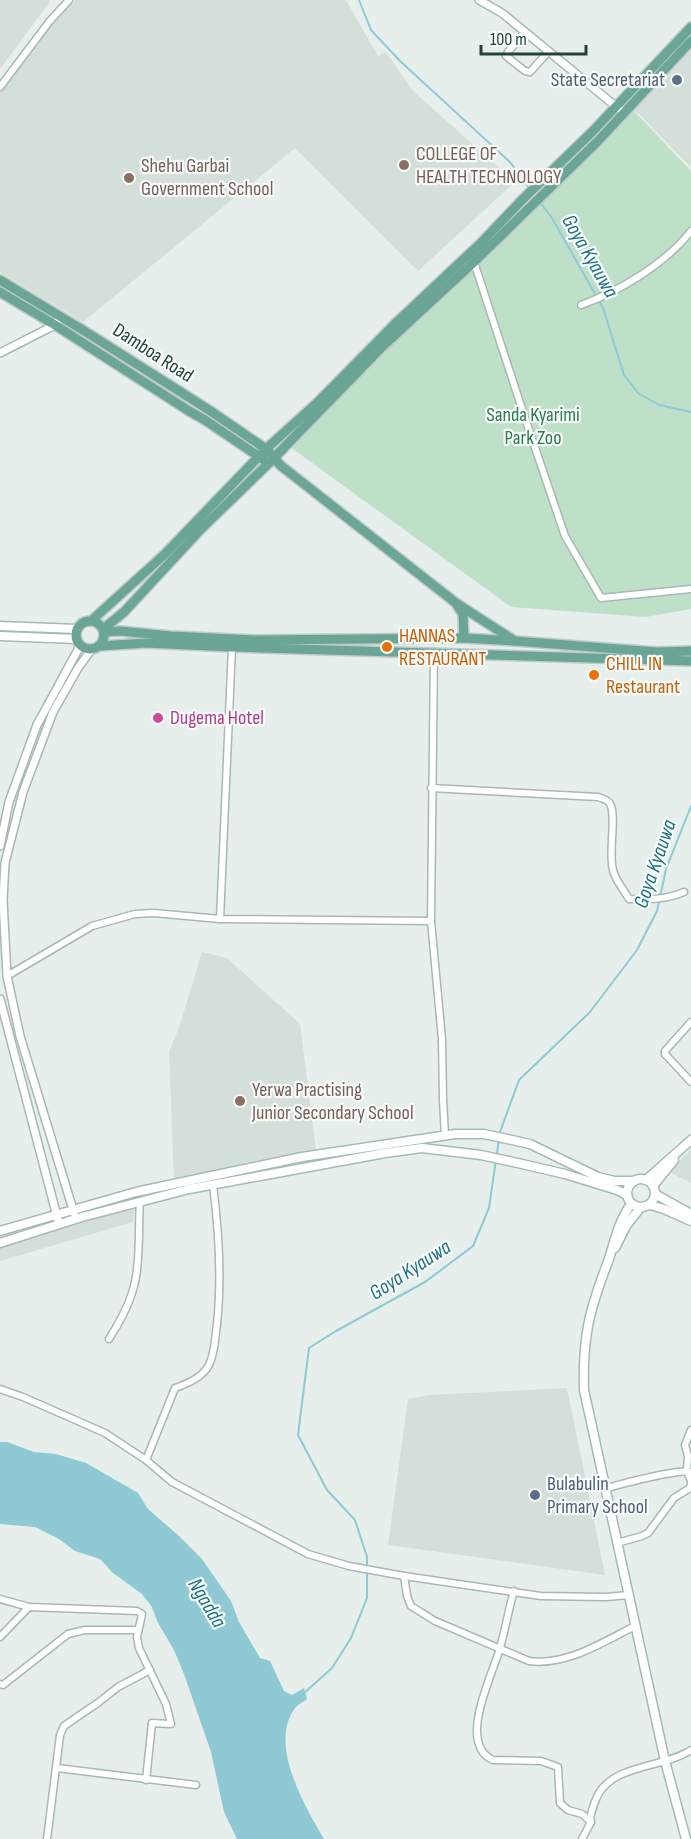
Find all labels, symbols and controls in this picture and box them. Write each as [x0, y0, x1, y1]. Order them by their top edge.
scale bar [481, 18, 586, 56]
text: 100 m [490, 29, 527, 50]
place label: State Secretariat [551, 68, 665, 92]
marker: State Secretariat [670, 73, 684, 87]
place label: COLLEGE OF HEALTH TECHNOLOGY [416, 142, 562, 189]
place label: Shehu Garbai Government School [141, 154, 273, 201]
marker: COLLEGE OF HEALTH TECHNOLOGY [397, 158, 411, 172]
marker: Shehu Garbai Government School [122, 171, 136, 185]
water label: Goya Kyauwa [556, 210, 624, 302]
street label: Damboa Road [108, 318, 198, 388]
park label: Sanda Kyarimi Park Zoo [486, 403, 580, 450]
place label: HANNAS RESTAURANT [399, 624, 486, 671]
marker: HANNAS RESTAURANT [380, 640, 394, 654]
place label: CHILL IN Restaurant [606, 652, 680, 699]
marker: CHILL IN Restaurant [587, 668, 601, 682]
place label: Dugema Hotel [170, 706, 264, 730]
marker: Dugema Hotel [151, 711, 165, 725]
water label: Goya Kyauwa [628, 816, 682, 912]
place label: Yerwa Practising Junior Secondary School [251, 1078, 414, 1125]
marker: Yerwa Practising Junior Secondary School [233, 1094, 247, 1108]
water label: Goya Kyauwa [365, 1234, 456, 1306]
place label: Bulabulin Primary School [547, 1472, 648, 1519]
marker: Bulabulin Primary School [528, 1488, 542, 1502]
water label: Ngadda [183, 1574, 232, 1633]

